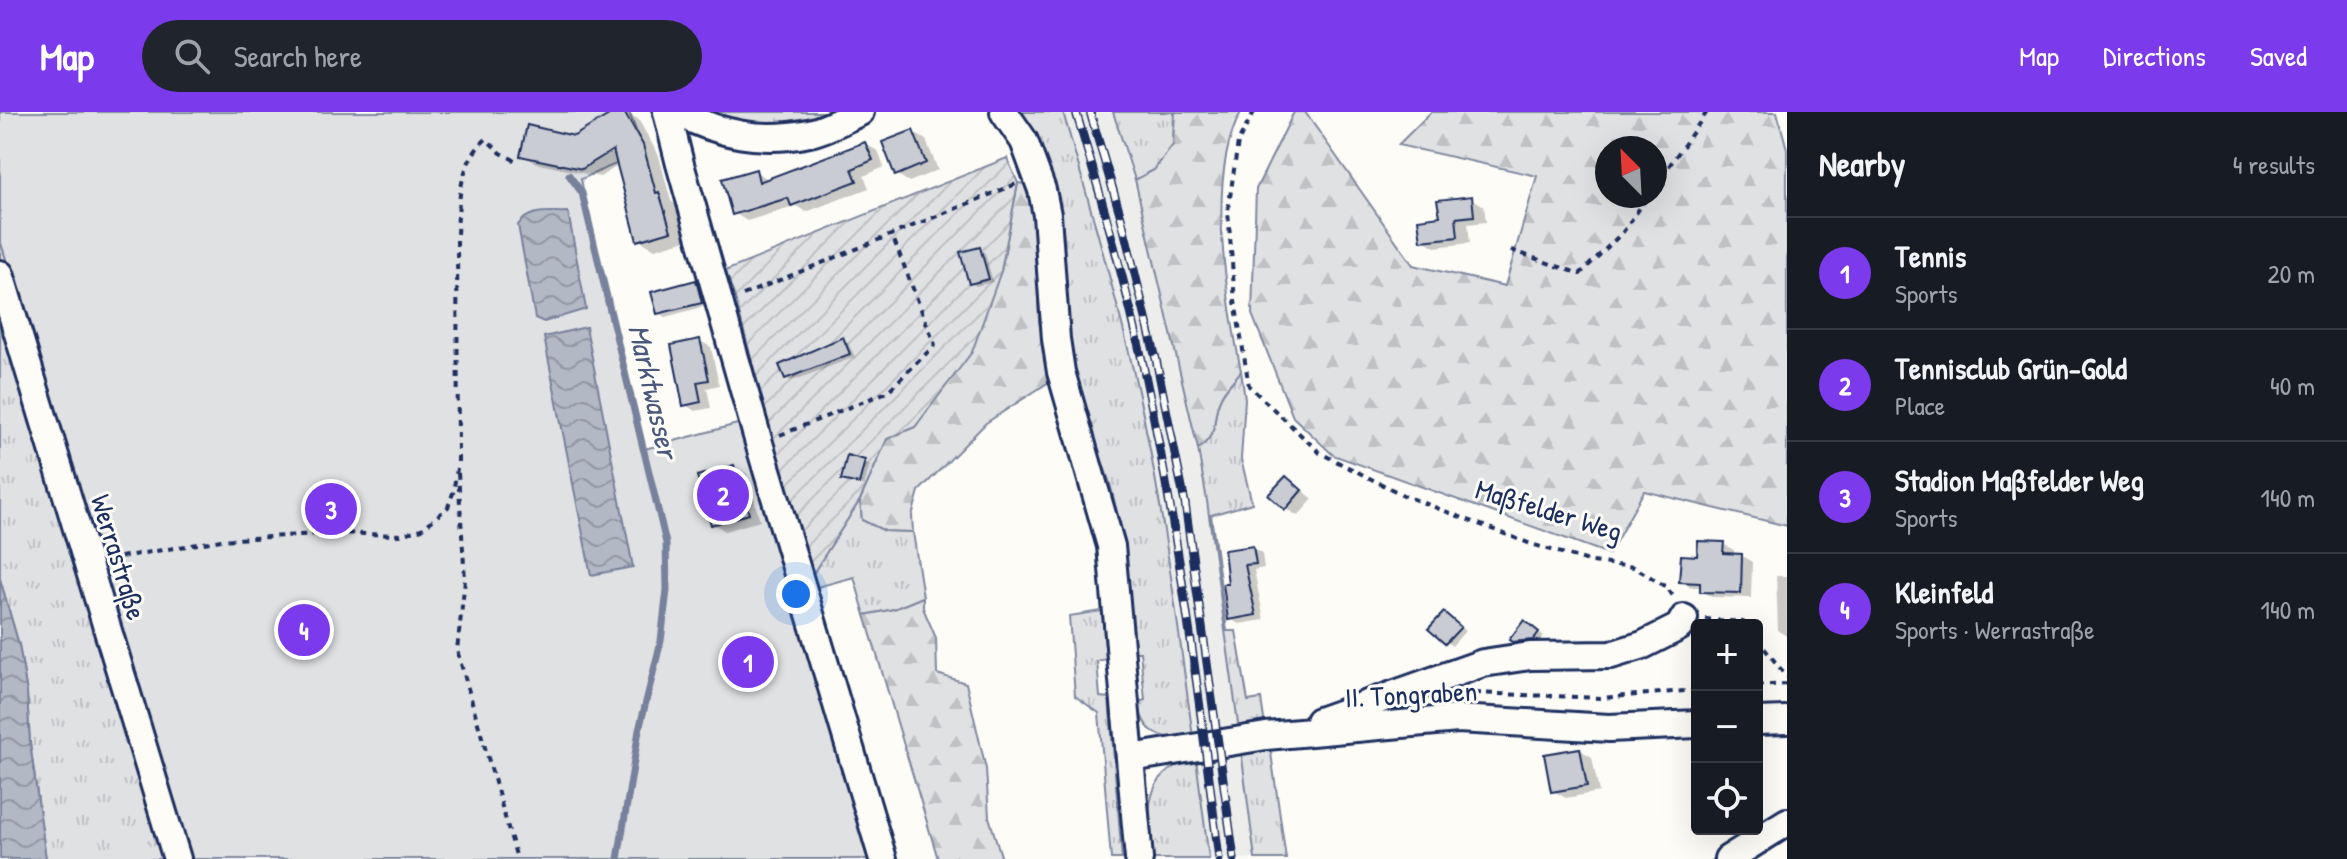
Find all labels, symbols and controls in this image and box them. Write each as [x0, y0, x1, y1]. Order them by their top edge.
search box [142, 20, 702, 92]
text: Map [40, 30, 94, 82]
icon: search [170, 34, 214, 78]
text: Search here [234, 36, 362, 76]
text: Map [2019, 37, 2059, 75]
text: Directions [2103, 37, 2206, 75]
text: Saved [2250, 37, 2307, 75]
north arrow [1595, 136, 1667, 208]
text: Nearby [1819, 141, 1905, 187]
text: 4 results [2233, 147, 2315, 182]
text: Tennis [1895, 236, 1966, 276]
text: 1 [1840, 256, 1850, 291]
text: 20 m [2268, 256, 2315, 291]
text: Sports [1895, 276, 1958, 311]
water label: Marktwasser [619, 320, 690, 465]
text: Tennisclub Grün-Gold [1895, 348, 2127, 388]
text: 2 [1839, 368, 1851, 403]
text: 40 m [2270, 368, 2315, 403]
text: Place [1895, 388, 1945, 423]
text: Stadion Maßfelder Weg [1895, 460, 2144, 500]
pin: 2 [697, 465, 749, 525]
street label: Maßfelder Weg [1471, 470, 1627, 550]
pin: 3 [305, 479, 357, 539]
text: 3 [1839, 480, 1851, 515]
text: 140 m [2261, 480, 2315, 515]
street label: Werrastraße [82, 490, 156, 624]
text: Sports [1895, 500, 1958, 535]
text: Kleinfeld [1895, 572, 1993, 612]
your location [776, 574, 816, 614]
text: 4 [1840, 592, 1850, 627]
text: 140 m [2261, 592, 2315, 627]
pin: 4 [278, 600, 330, 660]
text: Sports · Werrastraße [1895, 612, 2095, 647]
map controls [1691, 619, 1763, 835]
button: + [1691, 619, 1763, 691]
pin: 1 [722, 632, 774, 692]
street label: II. Tongraben [1344, 672, 1478, 716]
button: − [1691, 691, 1763, 763]
button: locate [1691, 763, 1763, 835]

